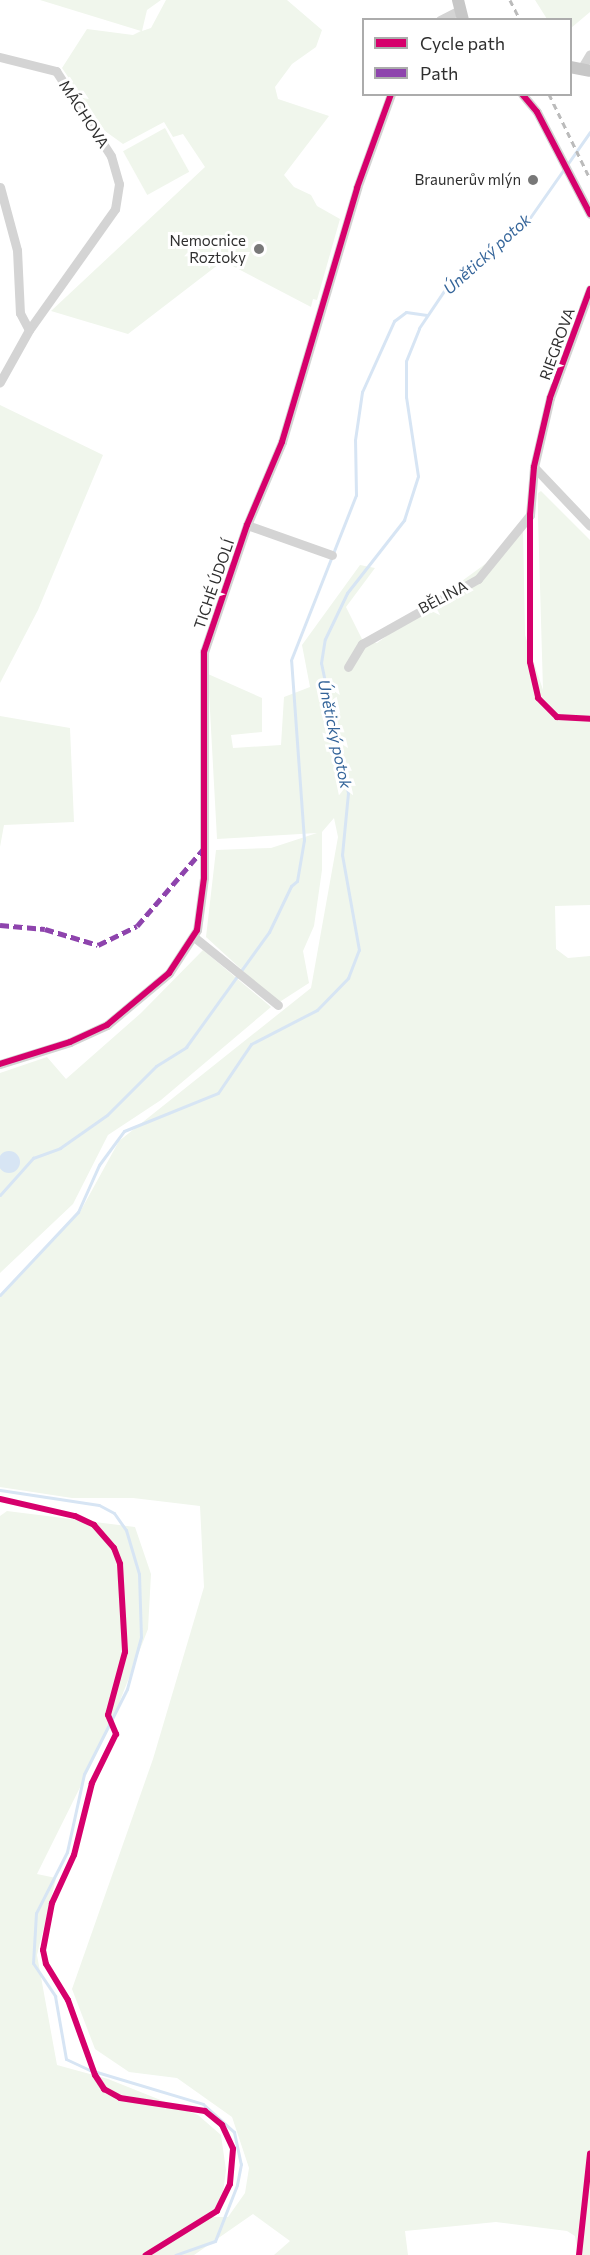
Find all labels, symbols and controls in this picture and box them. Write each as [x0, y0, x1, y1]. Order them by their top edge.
legend [362, 18, 572, 96]
text: Cycle path [420, 32, 505, 54]
text: Path [420, 62, 458, 84]
street label: MÁCHOVA [55, 77, 113, 151]
place label: Braunerův mlýn [415, 171, 521, 189]
marker: Braunerův mlýn [526, 173, 540, 187]
water label: Únětický potok [439, 210, 535, 298]
place label: Nemocnice Roztoky [170, 231, 246, 266]
marker: Nemocnice Roztoky [250, 240, 268, 258]
street label: RIEGROVA [536, 305, 578, 383]
street label: TICHÉ ÚDOLÍ [190, 537, 238, 631]
street label: BĚLINA [415, 577, 471, 617]
water label: Únětický potok [314, 678, 356, 790]

